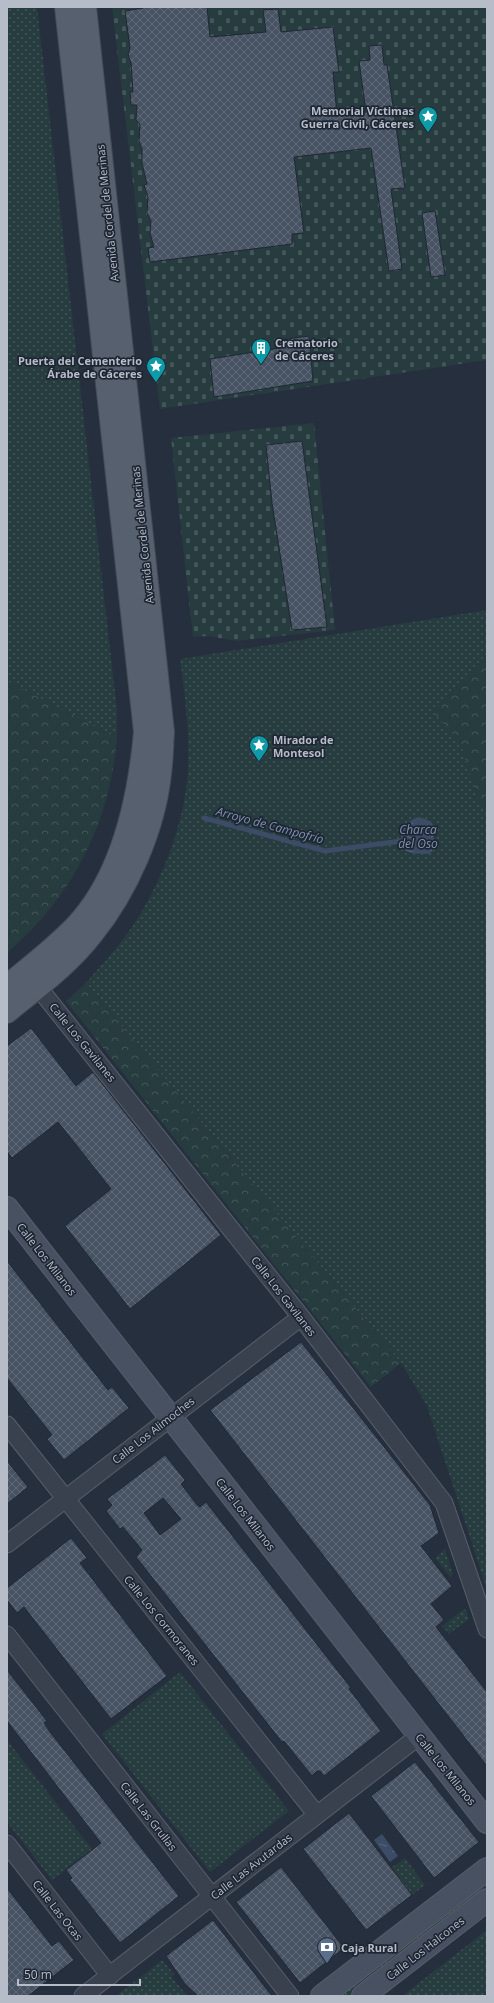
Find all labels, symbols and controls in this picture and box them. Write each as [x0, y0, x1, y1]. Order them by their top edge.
place label: Memorial Víctimas Guerra Civil, Cáceres [301, 103, 415, 131]
place icon: Memorial Víctimas Guerra Civil, Cáceres [417, 105, 439, 133]
street label: Avenida Cordel de Merinas [92, 144, 122, 282]
place label: Crematorio de Cáceres [275, 335, 338, 363]
building icon: Crematorio de Cáceres [250, 337, 272, 365]
place label: Puerta del Cementerio Árabe de Cáceres [18, 353, 143, 381]
place icon: Puerta del Cementerio Árabe de Cáceres [145, 355, 167, 383]
street label: Avenida Cordel de Merinas [127, 466, 157, 604]
place label: Mirador de Montesol [273, 732, 334, 760]
place icon: Mirador de Montesol [248, 734, 270, 762]
water label: Arroyo de Campofrío [213, 802, 326, 848]
water label: Charca del Oso [398, 821, 438, 852]
street label: Calle Los Gavilanes [46, 999, 120, 1085]
street label: Calle Los Milanos [14, 1220, 80, 1298]
street label: Calle Los Gavilanes [248, 1253, 320, 1339]
street label: Calle Los Alimoches [109, 1393, 197, 1467]
street label: Calle Los Milanos [213, 1475, 279, 1553]
street label: Calle Los Cormoranes [121, 1572, 203, 1668]
street label: Calle Los Milanos [412, 1730, 480, 1808]
street label: Calle Las Grullas [117, 1778, 181, 1854]
street label: Calle Las Avutardas [207, 1829, 295, 1903]
street label: Calle Las Ocas [30, 1877, 86, 1943]
street label: Calle Los Halcones [383, 1913, 467, 1983]
bank icon: Caja Rural [316, 1936, 338, 1964]
place label: Caja Rural [341, 1940, 397, 1955]
scale bar [18, 1961, 140, 1987]
text: 50 m [24, 1966, 52, 1983]

